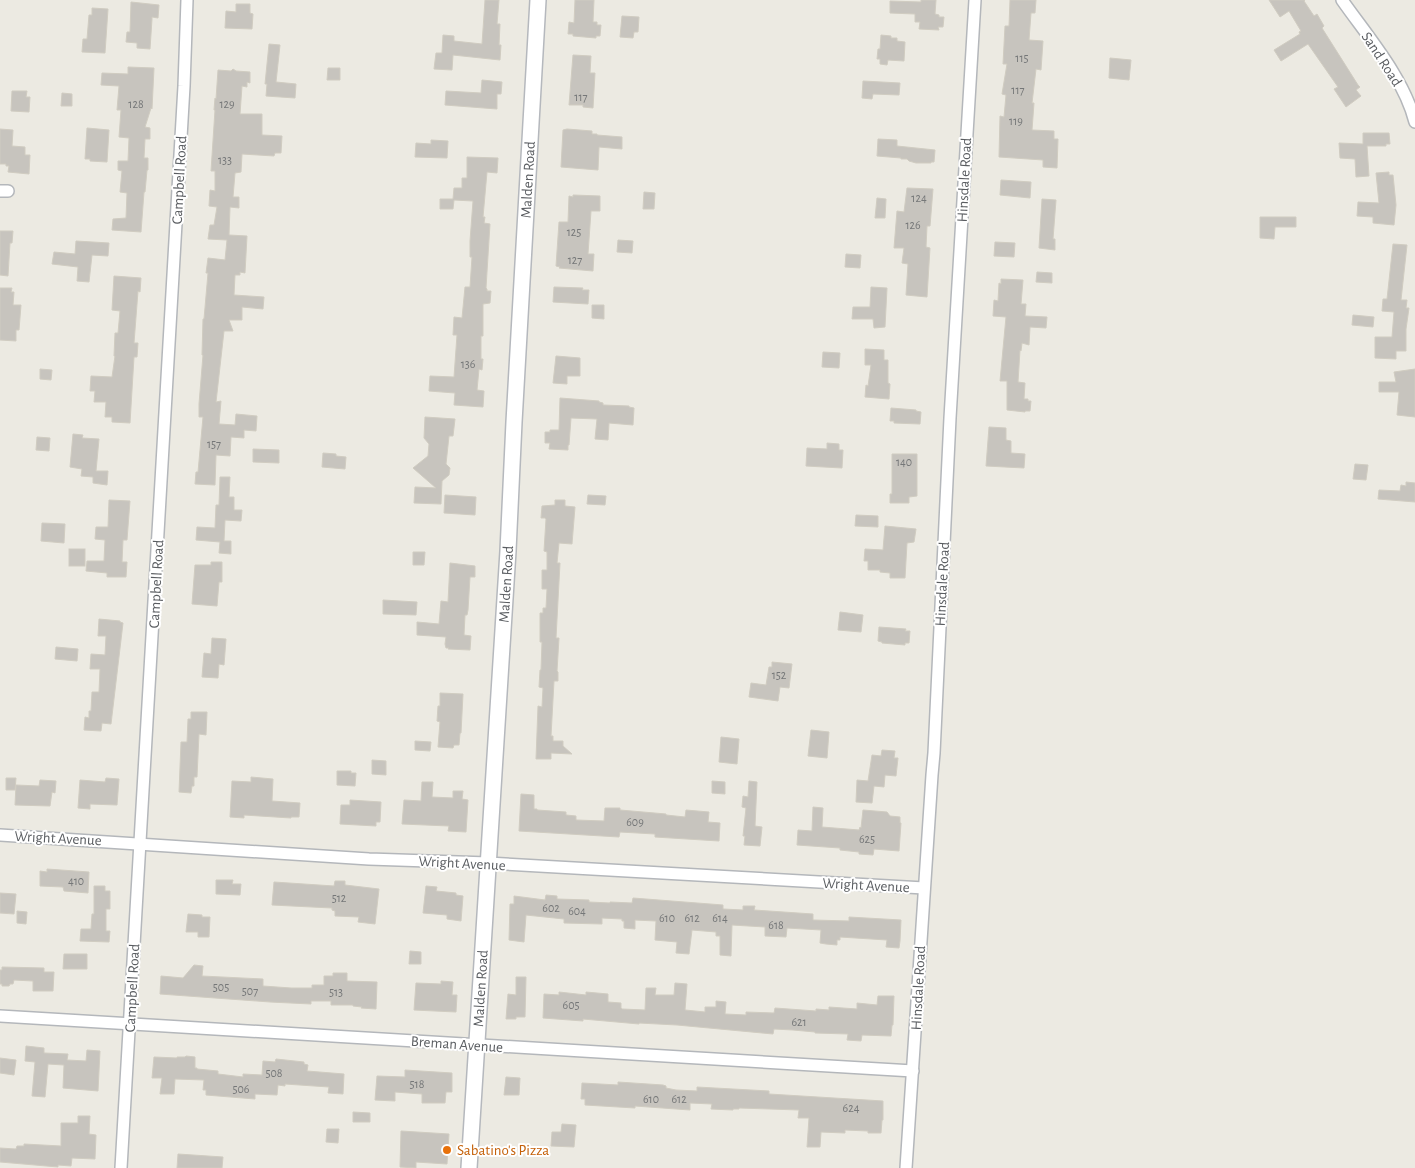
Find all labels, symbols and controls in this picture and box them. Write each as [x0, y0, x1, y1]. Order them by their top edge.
street label: Sand Road [1359, 29, 1405, 89]
house number: 115 [1015, 52, 1029, 64]
house number: 117 [1011, 84, 1025, 96]
house number: 117 [574, 91, 588, 103]
house number: 128 [128, 98, 144, 110]
house number: 129 [219, 98, 235, 110]
house number: 119 [1009, 115, 1023, 127]
street label: Campbell Road [170, 135, 189, 225]
street label: Hinsdale Road [955, 137, 974, 223]
street label: Malden Road [519, 141, 538, 219]
house number: 133 [218, 154, 232, 166]
house number: 124 [911, 192, 927, 204]
house number: 126 [905, 219, 921, 231]
house number: 125 [567, 226, 581, 238]
house number: 127 [568, 254, 582, 266]
house number: 136 [461, 358, 476, 370]
house number: 157 [207, 438, 221, 450]
house number: 140 [896, 456, 912, 468]
street label: Campbell Road [147, 539, 166, 629]
street label: Hinsdale Road [933, 541, 952, 627]
street label: Malden Road [496, 545, 516, 623]
house number: 152 [772, 669, 787, 681]
house number: 609 [626, 816, 644, 828]
street label: Wright Avenue [14, 829, 102, 848]
house number: 625 [859, 833, 875, 845]
street label: Wright Avenue [418, 854, 506, 873]
house number: 410 [68, 875, 84, 887]
street label: Wright Avenue [822, 876, 910, 895]
house number: 512 [332, 892, 347, 904]
house number: 602 [542, 902, 560, 914]
house number: 604 [568, 905, 586, 917]
house number: 610 [659, 912, 675, 924]
house number: 612 [684, 912, 700, 924]
house number: 614 [712, 912, 728, 924]
house number: 618 [768, 919, 784, 931]
street label: Campbell Road [123, 943, 142, 1033]
street label: Hinsdale Road [909, 945, 928, 1031]
street label: Malden Road [471, 949, 491, 1027]
house number: 505 [213, 981, 229, 993]
house number: 507 [242, 985, 258, 997]
house number: 513 [329, 986, 343, 998]
house number: 605 [563, 999, 580, 1011]
house number: 621 [791, 1016, 807, 1028]
street label: Breman Avenue [410, 1034, 504, 1055]
house number: 508 [265, 1067, 283, 1079]
house number: 518 [410, 1078, 425, 1090]
house number: 506 [233, 1083, 250, 1095]
house number: 610 [643, 1093, 659, 1105]
house number: 612 [671, 1093, 687, 1105]
house number: 624 [843, 1102, 860, 1114]
place label: Sabatino's Pizza [457, 1143, 549, 1158]
marker: Sabatino's Pizza [441, 1144, 453, 1156]

